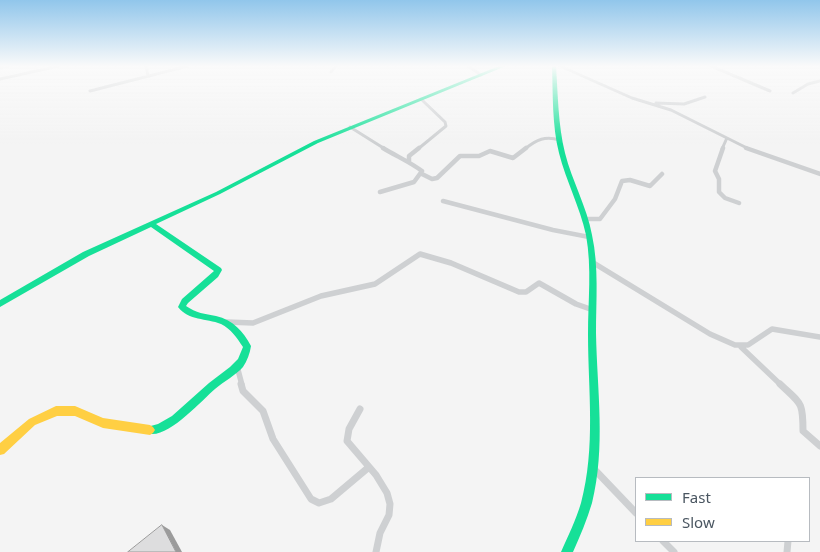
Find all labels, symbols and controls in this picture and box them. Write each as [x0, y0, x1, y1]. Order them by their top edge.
legend [635, 477, 810, 542]
text: Fast [682, 487, 711, 507]
text: Slow [682, 512, 715, 532]

